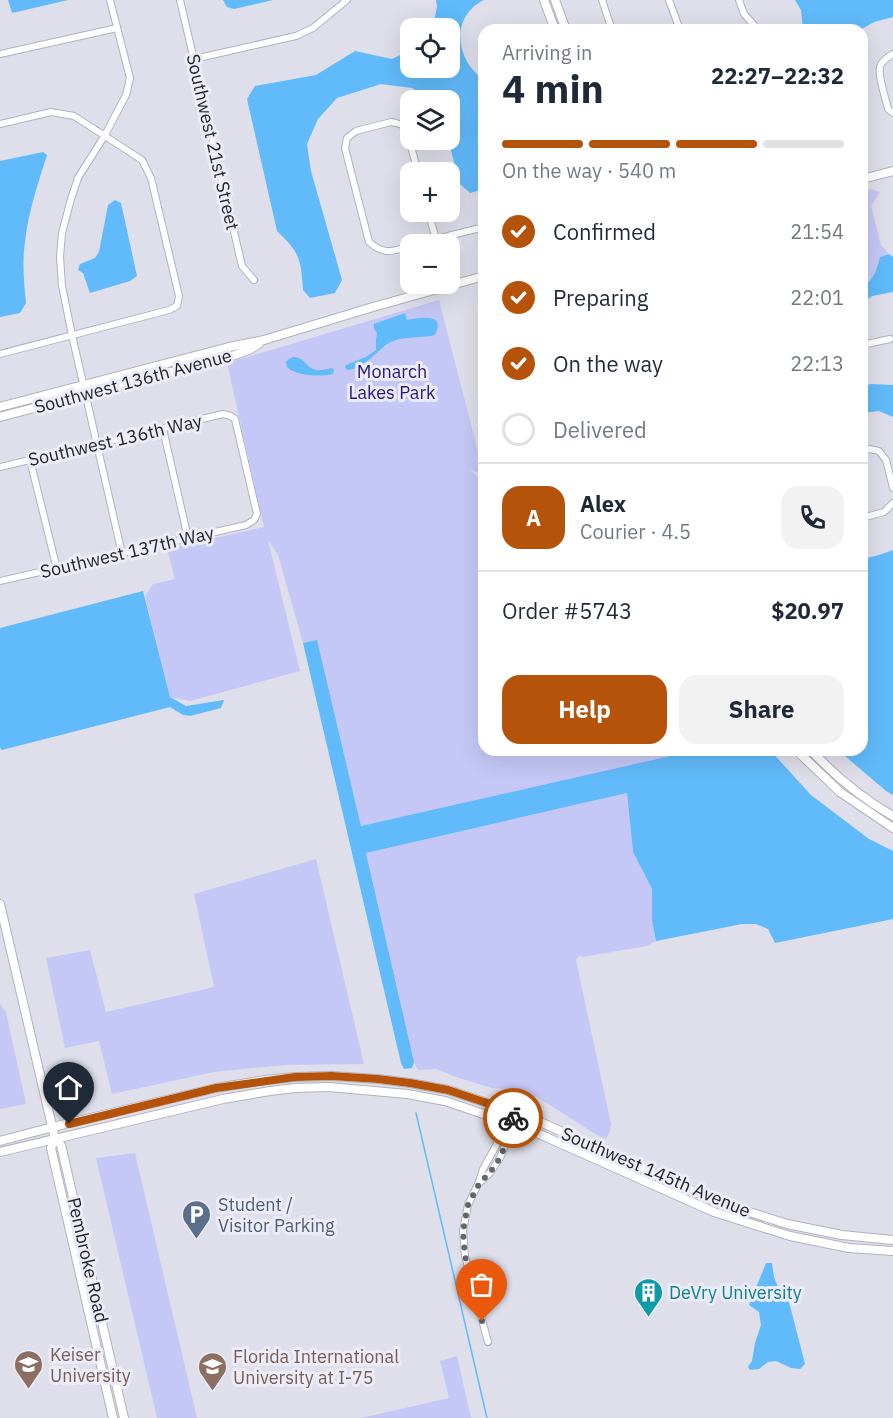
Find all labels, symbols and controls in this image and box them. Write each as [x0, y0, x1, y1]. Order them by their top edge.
map controls [400, 18, 460, 294]
button: locate [400, 18, 460, 78]
text: Arriving in [502, 39, 592, 66]
street label: Southwest 21st Street [182, 52, 244, 232]
text: 22:27–22:32 [711, 61, 844, 90]
text: 4 min [502, 63, 604, 114]
button: layers [400, 90, 460, 150]
text: On the way · 540 m [502, 157, 676, 184]
button: + [400, 162, 460, 222]
icon: check [502, 215, 535, 248]
text: Confirmed [553, 217, 656, 246]
text: 21:54 [790, 218, 844, 245]
button: − [400, 234, 460, 294]
icon: check [502, 281, 535, 314]
text: Preparing [553, 283, 648, 312]
text: 22:01 [790, 284, 844, 311]
street label: Southwest 136th Avenue [32, 344, 234, 418]
icon: check [502, 347, 535, 380]
text: On the way [553, 349, 663, 378]
text: 22:13 [790, 350, 844, 377]
park label: Monarch Lakes Park [348, 360, 436, 404]
street label: Southwest 136th Way [26, 409, 204, 471]
text: Delivered [553, 415, 647, 444]
button: phone [781, 486, 844, 549]
text: Alex [580, 489, 626, 518]
text: A [526, 503, 541, 532]
text: Courier · 4.5 [580, 518, 691, 545]
street label: Southwest 137th Way [38, 521, 216, 583]
text: Order #5743 [502, 596, 632, 625]
text: $20.97 [771, 596, 844, 625]
button: Help [502, 675, 667, 744]
button: Share [679, 675, 844, 744]
pin [43, 1062, 94, 1124]
icon: home [52, 1071, 85, 1104]
courier [483, 1088, 543, 1148]
icon: bike [497, 1102, 530, 1135]
street label: Southwest 145th Avenue [558, 1122, 754, 1222]
place label: Student / Visitor Parking [218, 1193, 335, 1237]
street label: Pembroke Road [62, 1195, 114, 1325]
parking icon: Student / Visitor Parking [181, 1198, 213, 1240]
pin [456, 1259, 507, 1321]
icon: bag [465, 1268, 498, 1301]
building icon: DeVry University [632, 1276, 664, 1318]
place label: DeVry University [669, 1281, 802, 1304]
place label: Keiser University [50, 1343, 131, 1387]
place label: Florida International University at I-75 [233, 1345, 399, 1389]
school or university icon: Keiser University [13, 1348, 45, 1390]
school or university icon: Florida International University at I-75 [196, 1350, 228, 1392]

